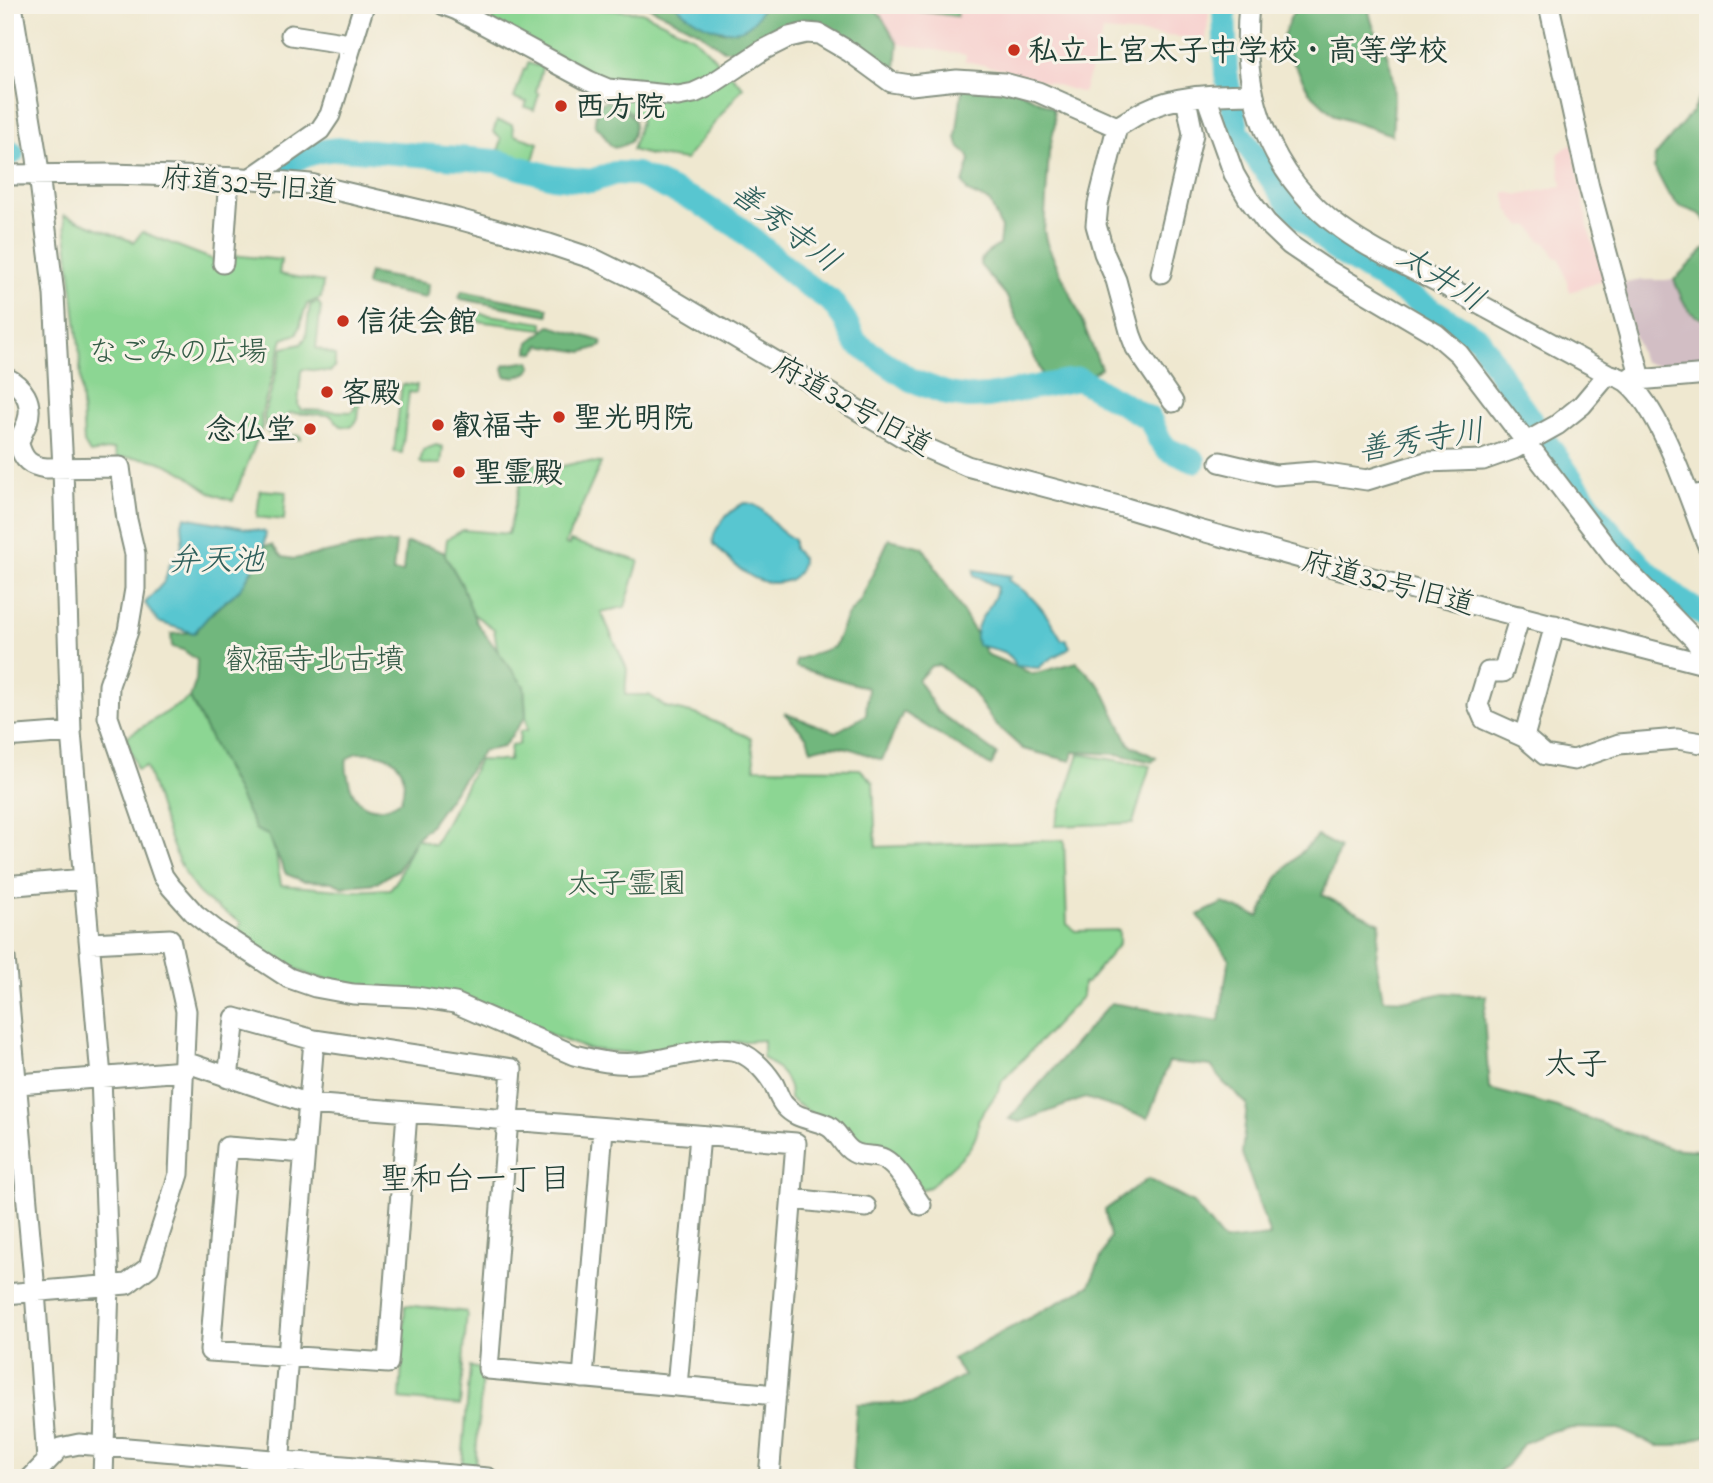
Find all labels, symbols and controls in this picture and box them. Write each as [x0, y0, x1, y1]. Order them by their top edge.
place label: 私立上宮太子中学校・高等学校 [1028, 31, 1448, 75]
marker: 私立上宮太子中学校・高等学校 [1006, 42, 1022, 58]
place label: 西方院 [575, 87, 665, 131]
marker: 西方院 [553, 98, 569, 114]
street label: 府道32号旧道 [160, 157, 340, 217]
water label: 善秀寺川 [719, 172, 849, 286]
water label: 太井川 [1387, 235, 1493, 325]
place label: 信徒会館 [357, 302, 477, 346]
marker: 信徒会館 [335, 313, 351, 329]
park label: なごみの広場 [88, 332, 268, 376]
street label: 府道32号旧道 [763, 345, 940, 470]
place label: 客殿 [341, 373, 401, 417]
marker: 客殿 [319, 384, 335, 400]
place label: 聖光明院 [573, 398, 693, 442]
place label: 叡福寺 [452, 406, 542, 450]
marker: 聖光明院 [551, 409, 567, 425]
water label: 善秀寺川 [1355, 409, 1488, 476]
place label: 念仏堂 [206, 410, 296, 454]
marker: 叡福寺 [430, 417, 446, 433]
marker: 念仏堂 [302, 421, 318, 437]
place label: 聖霊殿 [473, 453, 563, 497]
marker: 聖霊殿 [451, 464, 467, 480]
water label: 弁天池 [168, 539, 265, 586]
street label: 府道32号旧道 [1297, 541, 1480, 629]
park label: 叡福寺北古墳 [225, 640, 405, 684]
park label: 太子霊園 [567, 864, 687, 908]
district label: 太子 [1544, 1043, 1608, 1090]
district label: 聖和台一丁目 [379, 1158, 571, 1205]

